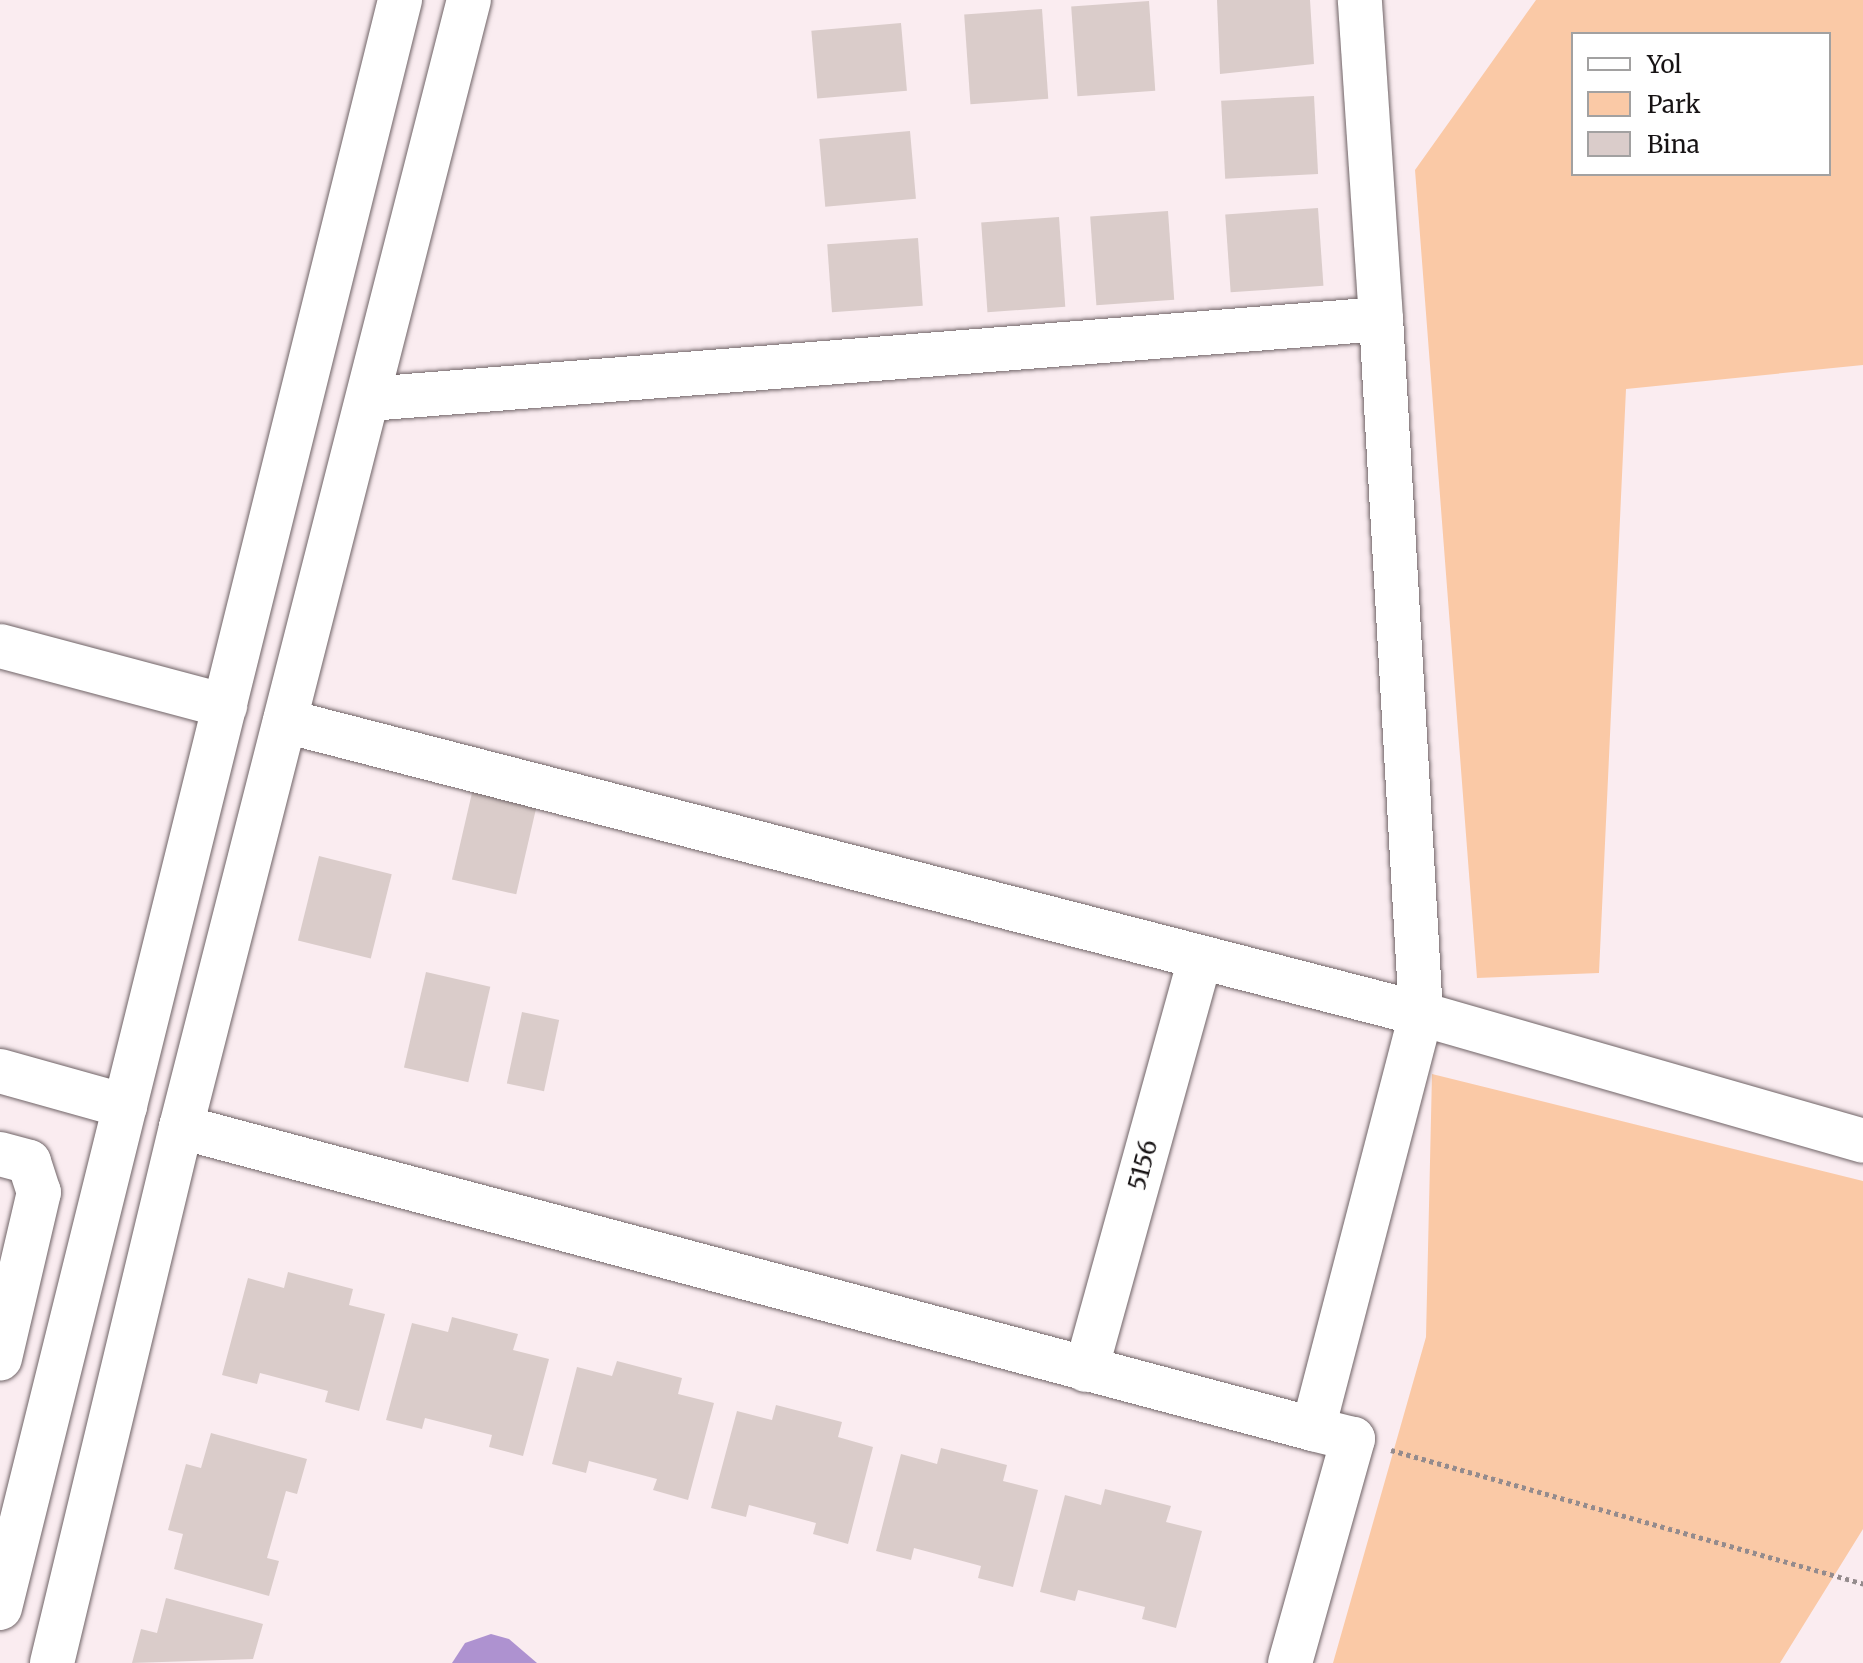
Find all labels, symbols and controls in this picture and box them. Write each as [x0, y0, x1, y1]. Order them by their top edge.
legend [1571, 32, 1831, 176]
text: Yol [1647, 49, 1682, 80]
text: Park [1647, 89, 1700, 120]
text: Bina [1647, 129, 1700, 160]
street label: 5156 [1122, 1137, 1164, 1193]

